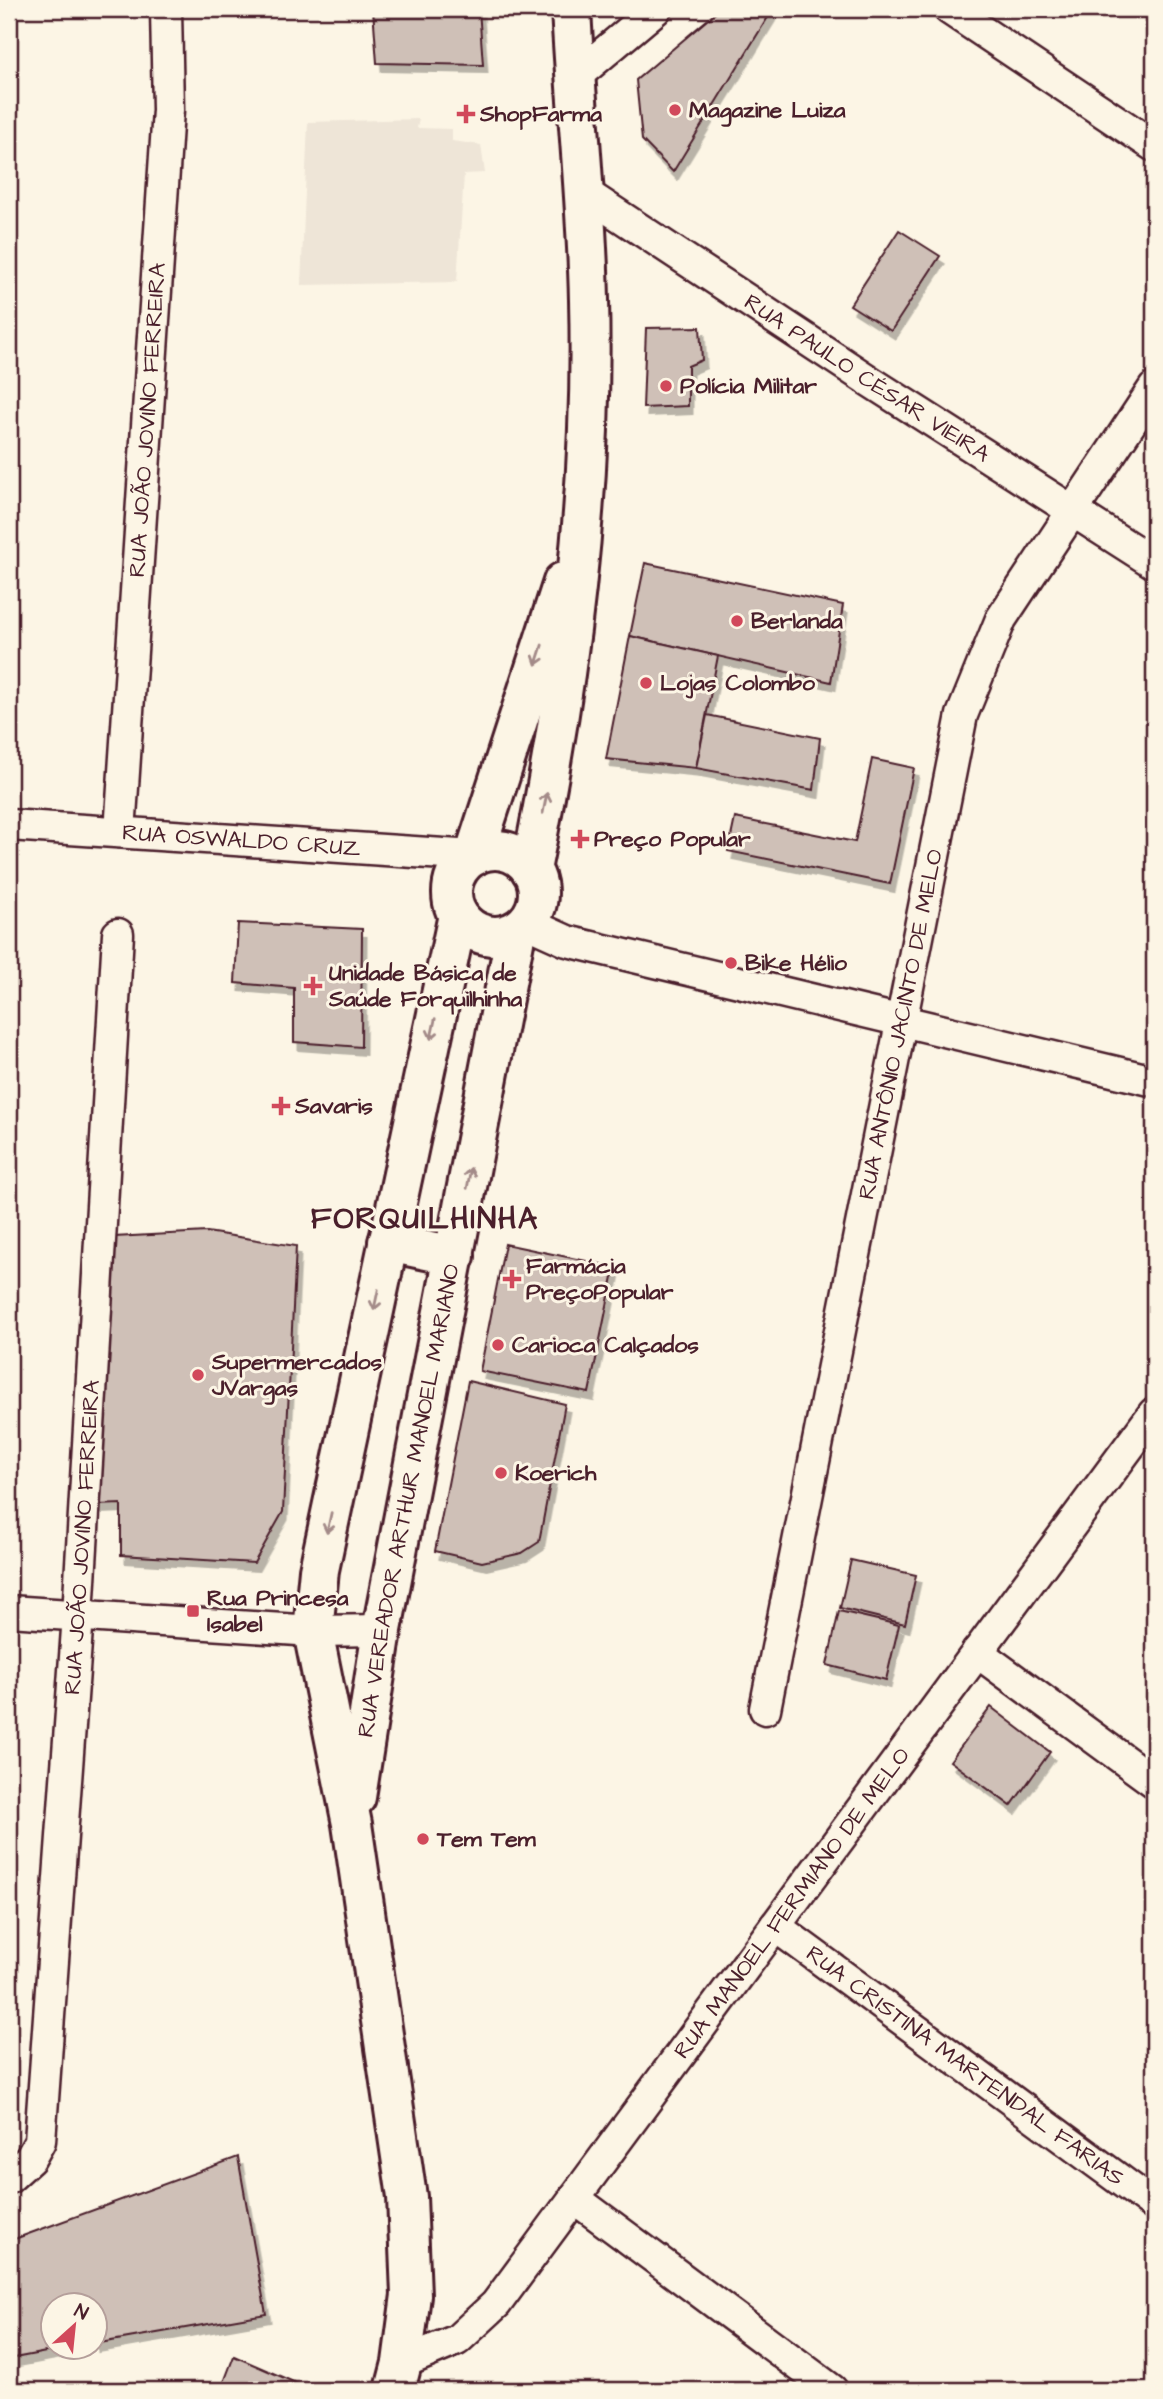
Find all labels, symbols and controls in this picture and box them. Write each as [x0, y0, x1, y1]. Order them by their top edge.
place label: Magazine Luiza [689, 94, 846, 127]
place label: ShopFarma [479, 98, 602, 130]
marker: Magazine Luiza [667, 102, 683, 118]
marker: ShopFarma [458, 106, 474, 122]
street label: RUA JOÃO JOVINO FERREIRA [121, 261, 174, 578]
street label: RUA PAULO CÉSAR VIEIRA [738, 286, 996, 470]
place label: Polícia Militar [680, 370, 817, 402]
marker: Polícia Militar [658, 378, 674, 394]
place label: Berlanda [751, 605, 843, 637]
marker: Berlanda [729, 613, 745, 629]
one-way arrow [532, 644, 545, 666]
place label: Lojas Colombo [660, 667, 815, 699]
marker: Lojas Colombo [638, 675, 654, 691]
one-way arrow [538, 792, 552, 815]
street label: RUA OSWALDO CRUZ [121, 817, 362, 864]
place label: Preço Popular [594, 823, 751, 855]
marker: Preço Popular [572, 831, 588, 847]
street label: RUA ANTÔNIO JACINTO DE MELO [850, 846, 951, 1202]
place label: Bike Hélio [745, 947, 847, 979]
marker: Bike Hélio [723, 955, 739, 971]
place label: Unidade Básica de Saúde Forquilhinha [328, 957, 523, 1015]
marker: Unidade Básica de Saúde Forquilhinha [303, 976, 323, 996]
one-way arrow [426, 1017, 440, 1040]
place label: Savaris [294, 1090, 373, 1122]
marker: Savaris [273, 1098, 289, 1114]
one-way arrow [463, 1167, 477, 1190]
district label: FORQUILHINHA [311, 1198, 539, 1240]
place label: Farmácia PreçoPopular [526, 1250, 674, 1308]
street label: RUA VEREADOR ARTHUR MANOEL MARIANO [350, 1261, 468, 1740]
marker: Farmácia PreçoPopular [504, 1271, 520, 1287]
one-way arrow [368, 1288, 382, 1311]
place label: Carioca Calçados [512, 1329, 699, 1361]
marker: Carioca Calçados [490, 1337, 506, 1353]
place label: Supermercados JVargas [211, 1346, 382, 1405]
marker: Supermercados JVargas [190, 1367, 206, 1383]
street label: RUA JOÃO JOVINO FERREIRA [56, 1379, 108, 1696]
place label: Koerich [515, 1457, 597, 1489]
marker: Koerich [493, 1465, 509, 1481]
one-way arrow [322, 1511, 336, 1534]
place label: Rua Princesa Isabel [207, 1582, 349, 1640]
marker: Rua Princesa Isabel [185, 1603, 201, 1619]
street label: RUA MANOEL FERMIANO DE MELO [666, 1741, 918, 2065]
place label: Tem Tem [436, 1823, 537, 1855]
marker: Tem Tem [415, 1831, 431, 1847]
street label: RUA CRISTINA MARTENDAL FARIAS [799, 1938, 1131, 2194]
north arrow [38, 2290, 108, 2360]
text: N [70, 2297, 93, 2327]

